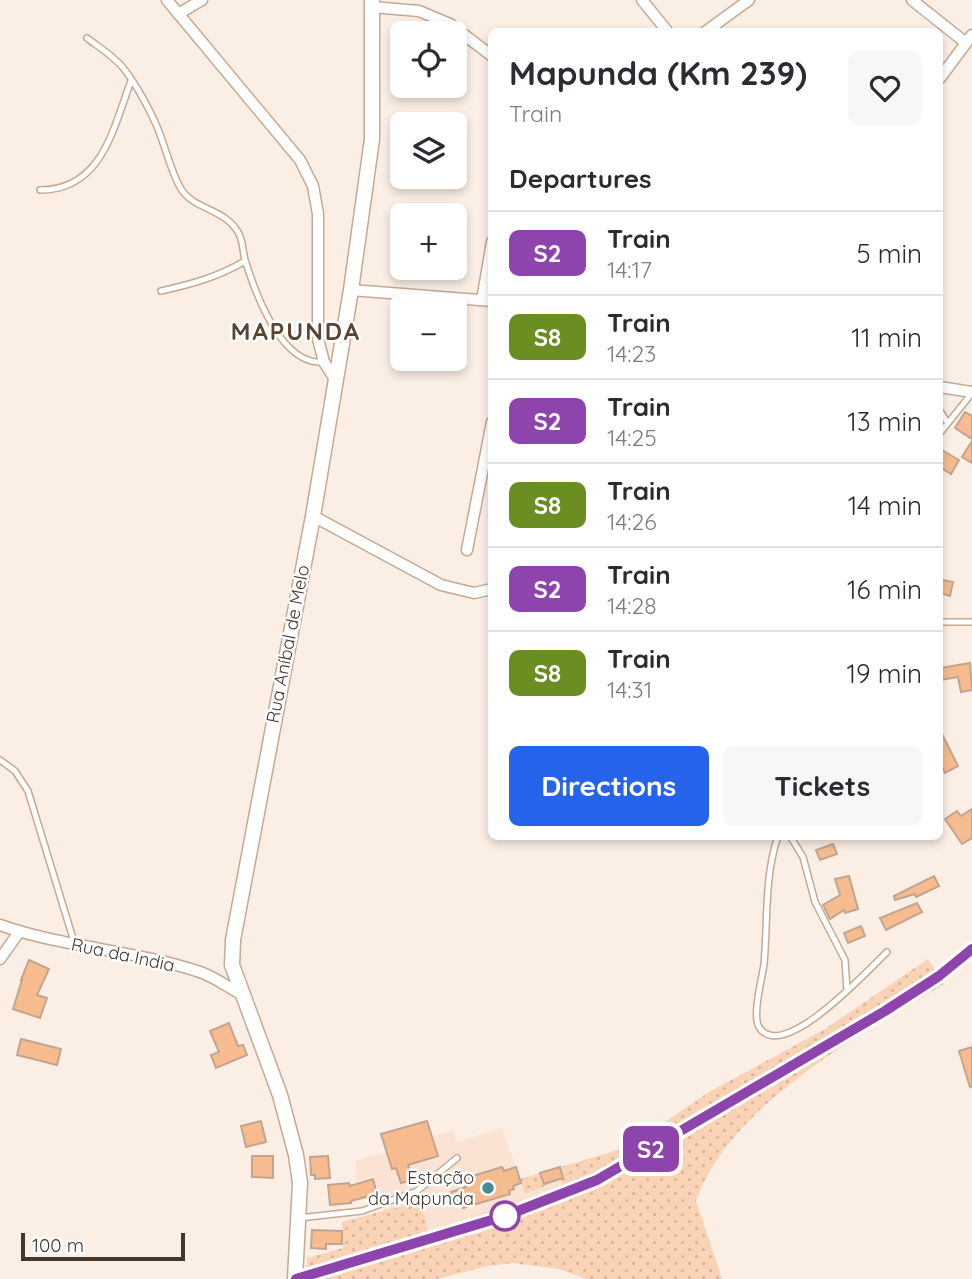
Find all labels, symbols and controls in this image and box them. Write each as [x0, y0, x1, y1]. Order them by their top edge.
map controls [390, 21, 467, 371]
button: locate [390, 21, 467, 98]
button: heart [848, 51, 922, 125]
text: Mapunda (Km 239) [509, 52, 807, 93]
text: Train [509, 99, 562, 128]
button: layers [390, 112, 467, 189]
text: Departures [509, 162, 652, 195]
button: + [390, 203, 467, 280]
text: Train [607, 222, 671, 255]
text: 5 min [856, 237, 922, 270]
text: S2 [534, 238, 561, 268]
text: 14:17 [607, 255, 652, 284]
button: − [390, 294, 467, 371]
text: Train [607, 306, 671, 339]
district label: MAPUNDA [231, 316, 361, 346]
text: 11 min [851, 321, 922, 354]
text: S8 [534, 322, 561, 352]
text: 14:23 [607, 339, 656, 368]
text: Train [607, 390, 671, 423]
text: 13 min [847, 405, 922, 438]
text: S2 [534, 406, 561, 436]
text: 14:25 [607, 423, 657, 452]
text: Train [607, 474, 671, 507]
text: 14 min [848, 489, 922, 522]
text: S8 [534, 490, 561, 520]
text: 14:26 [607, 507, 657, 536]
text: Train [607, 558, 671, 591]
street label: Rua Aníbal de Melo [261, 563, 314, 725]
text: 16 min [847, 573, 922, 606]
text: S2 [534, 574, 561, 604]
text: 14:28 [607, 591, 657, 620]
text: Train [607, 642, 671, 675]
text: 19 min [846, 657, 922, 690]
text: S8 [534, 658, 561, 688]
text: 14:31 [607, 675, 652, 704]
button: Directions [509, 746, 709, 826]
button: Tickets [723, 746, 922, 826]
street label: Rua da India [69, 932, 177, 977]
line badge: S2 [620, 1126, 682, 1172]
text: S2 [637, 1134, 665, 1164]
place label: Estação da Mapunda [368, 1166, 474, 1210]
marker: Estação da Mapunda [480, 1180, 496, 1196]
unlabelled marker [490, 1201, 520, 1231]
scale bar [21, 1230, 186, 1262]
text: 100 m [32, 1233, 84, 1257]

